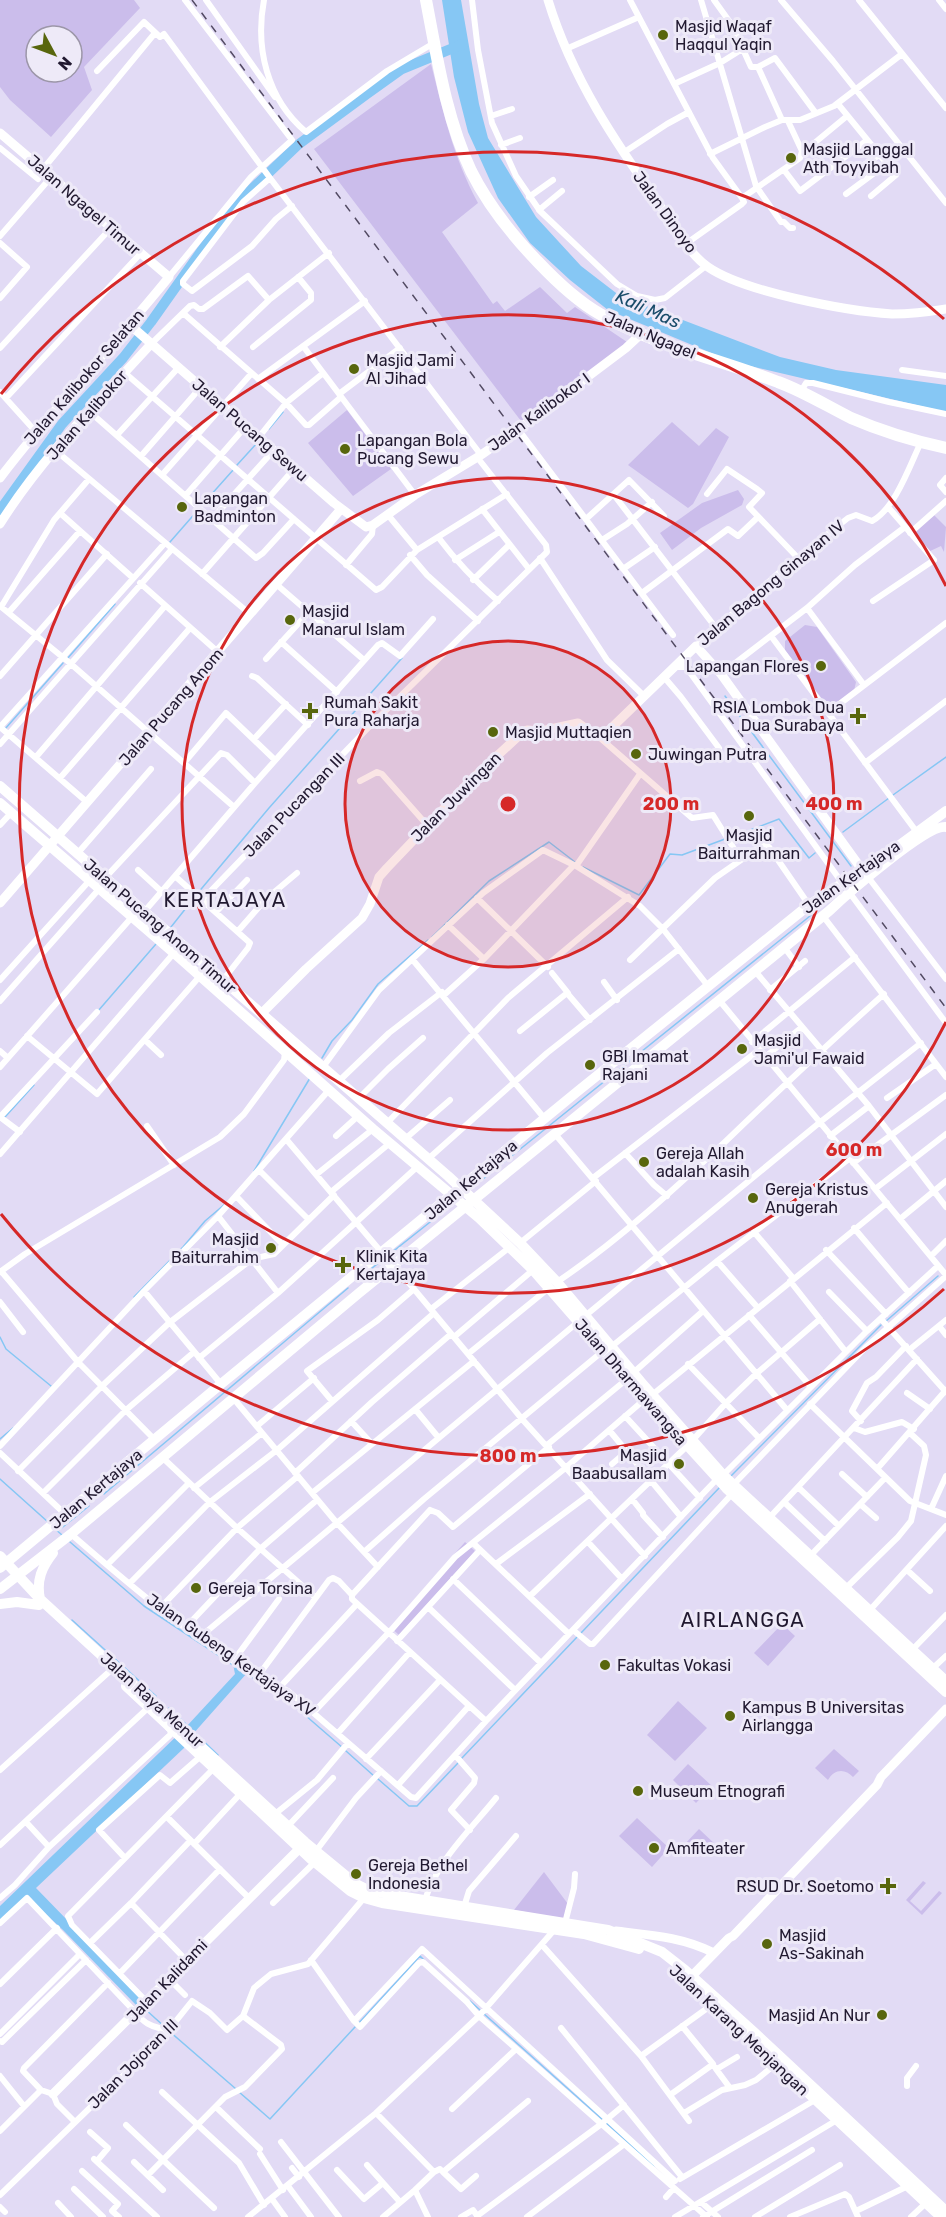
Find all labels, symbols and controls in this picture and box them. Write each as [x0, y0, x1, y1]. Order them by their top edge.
place label: Masjid Waqaf Haqqul Yaqin [675, 17, 772, 54]
north arrow [24, 24, 84, 84]
marker: Masjid Waqaf Haqqul Yaqin [656, 28, 670, 42]
text: N [54, 53, 76, 74]
place label: Masjid Langgal Ath Toyyibah [803, 140, 913, 177]
street label: Jalan Ngagel Timur [24, 151, 144, 259]
marker: Masjid Langgal Ath Toyyibah [784, 151, 798, 165]
street label: Jalan Dinoyo [629, 167, 701, 257]
water label: Kali Mas [612, 285, 684, 333]
street label: Jalan Kalibokor Selatan [20, 305, 148, 449]
street label: Jalan Ngagel [602, 307, 698, 363]
place label: Masjid Jami Al Jihad [366, 351, 454, 388]
marker: Masjid Jami Al Jihad [347, 362, 361, 376]
street label: Jalan Kalibokor [43, 366, 131, 464]
street label: Jalan Kalibokor I [484, 369, 594, 455]
street label: Jalan Pucang Sewu [188, 375, 312, 485]
place label: Lapangan Bola Pucang Sewu [357, 431, 468, 468]
marker: Lapangan Bola Pucang Sewu [338, 442, 352, 456]
place label: Lapangan Badminton [194, 489, 276, 526]
marker: Lapangan Badminton [175, 500, 189, 514]
street label: Jalan Bagong Ginayan IV [694, 516, 848, 650]
place label: Masjid Manarul Islam [302, 602, 405, 639]
marker: Masjid Manarul Islam [283, 613, 297, 627]
street label: Jalan Pucang Anom [115, 644, 227, 770]
place label: Lapangan Flores [686, 657, 809, 676]
marker: Lapangan Flores [814, 659, 828, 673]
place label: Rumah Sakit Pura Raharja [324, 693, 419, 730]
place label: RSIA Lombok Dua Dua Surabaya [713, 698, 844, 735]
marker: Rumah Sakit Pura Raharja [301, 702, 319, 720]
marker: RSIA Lombok Dua Dua Surabaya [849, 707, 867, 725]
place label: Masjid Muttaqien [505, 723, 632, 742]
marker: Masjid Muttaqien [486, 725, 500, 739]
place label: Juwingan Putra [648, 745, 767, 764]
marker: Juwingan Putra [629, 747, 643, 761]
street label: Jalan Juwingan [407, 748, 505, 846]
street label: Jalan Pucangan III [239, 749, 349, 861]
text: 200 m [643, 793, 699, 815]
text: 400 m [805, 793, 863, 815]
centre of rings [498, 794, 518, 814]
marker: Masjid Baiturrahman [742, 809, 756, 823]
place label: Masjid Baiturrahman [698, 826, 800, 863]
street label: Jalan Kertajaya [799, 836, 903, 918]
street label: Jalan Pucang Anom Timur [80, 855, 240, 997]
district label: KERTAJAYA [163, 888, 287, 912]
place label: Masjid Jami'ul Fawaid [754, 1031, 864, 1068]
marker: Masjid Jami'ul Fawaid [735, 1042, 749, 1056]
place label: GBI Imamat Rajani [602, 1047, 689, 1084]
marker: GBI Imamat Rajani [583, 1058, 597, 1072]
street label: Jalan Kertajaya [421, 1136, 521, 1224]
text: 600 m [826, 1139, 882, 1161]
place label: Gereja Allah adalah Kasih [656, 1144, 750, 1181]
marker: Gereja Allah adalah Kasih [637, 1155, 651, 1169]
place label: Gereja Kristus Anugerah [765, 1180, 868, 1217]
marker: Gereja Kristus Anugerah [746, 1191, 760, 1205]
place label: Masjid Baiturrahim [171, 1230, 259, 1267]
marker: Masjid Baiturrahim [264, 1241, 278, 1255]
place label: Klinik Kita Kertajaya [356, 1247, 428, 1284]
marker: Klinik Kita Kertajaya [334, 1256, 352, 1274]
street label: Jalan Dharmawangsa [571, 1315, 691, 1449]
street label: Jalan Kertajaya [46, 1445, 146, 1533]
text: 800 m [480, 1445, 537, 1467]
place label: Masjid Baabusallam [572, 1446, 667, 1483]
marker: Masjid Baabusallam [672, 1457, 686, 1471]
place label: Gereja Torsina [208, 1579, 313, 1598]
marker: Gereja Torsina [189, 1581, 203, 1595]
street label: Jalan Gubeng Kertajaya XV [143, 1589, 319, 1721]
district label: AIRLANGGA [681, 1608, 805, 1632]
street label: Jalan Raya Menur [96, 1649, 208, 1751]
place label: Fakultas Vokasi [617, 1656, 731, 1675]
marker: Fakultas Vokasi [598, 1658, 612, 1672]
place label: Kampus B Universitas Airlangga [742, 1698, 904, 1735]
marker: Kampus B Universitas Airlangga [723, 1709, 737, 1723]
place label: Museum Etnografi [650, 1782, 785, 1801]
marker: Museum Etnografi [631, 1784, 645, 1798]
place label: Amfiteater [666, 1839, 745, 1858]
marker: Amfiteater [647, 1841, 661, 1855]
place label: Gereja Bethel Indonesia [368, 1856, 468, 1893]
marker: Gereja Bethel Indonesia [349, 1867, 363, 1881]
place label: RSUD Dr. Soetomo [736, 1877, 874, 1896]
marker: RSUD Dr. Soetomo [879, 1877, 897, 1895]
place label: Masjid As-Sakinah [779, 1926, 864, 1963]
street label: Jalan Kalidami [123, 1936, 211, 2026]
marker: Masjid As-Sakinah [760, 1937, 774, 1951]
street label: Jalan Karang Menjangan [665, 1960, 813, 2100]
place label: Masjid An Nur [768, 2006, 870, 2025]
marker: Masjid An Nur [875, 2008, 889, 2022]
street label: Jalan Jojoran III [84, 2015, 182, 2113]

